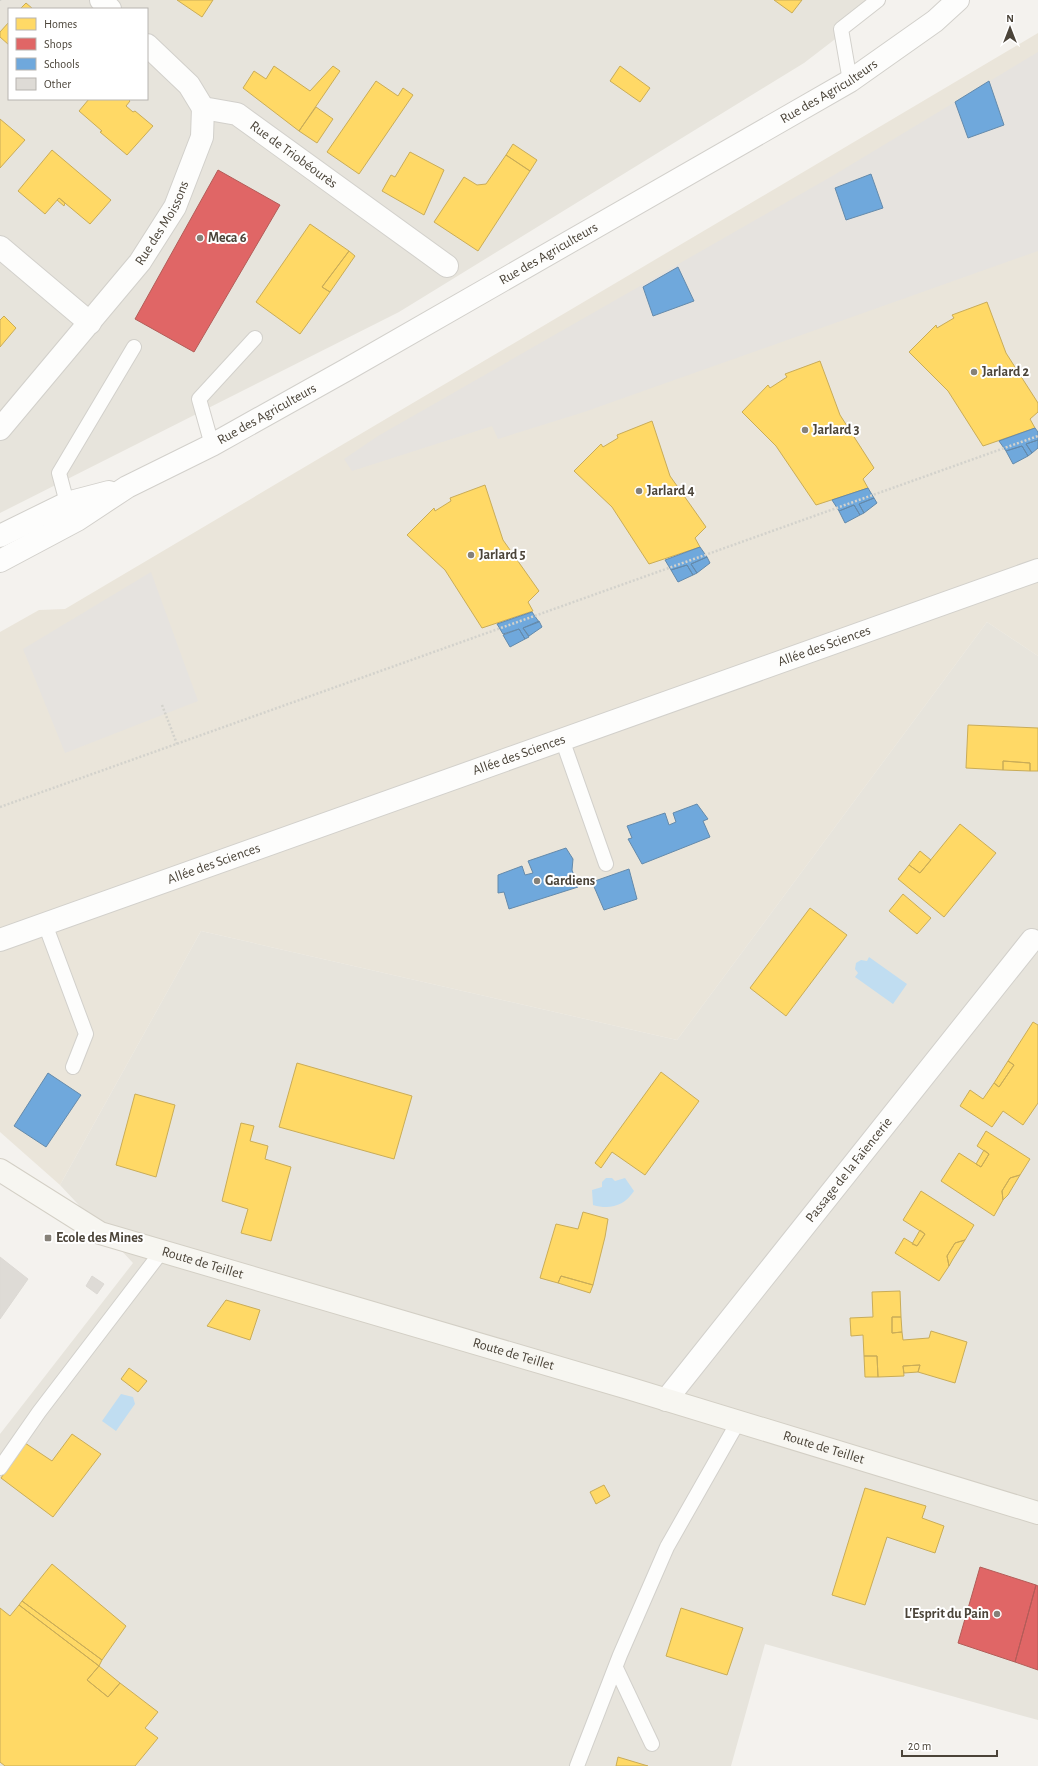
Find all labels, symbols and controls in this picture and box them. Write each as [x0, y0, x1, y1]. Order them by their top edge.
legend [8, 8, 148, 100]
north arrow [990, 8, 1030, 48]
text: N [1006, 13, 1014, 24]
text: Homes [44, 18, 77, 30]
text: Shops [44, 38, 72, 50]
street label: Rue des Agriculteurs [778, 57, 880, 126]
text: Schools [44, 58, 79, 70]
text: Other [44, 78, 71, 90]
street label: Rue de Triobéourès [247, 119, 340, 191]
street label: Rue des Moissons [133, 179, 191, 268]
street label: Rue des Agriculteurs [497, 220, 600, 288]
place label: Meca 6 [208, 231, 247, 245]
marker: Meca 6 [195, 233, 205, 243]
place label: Jarlard 2 [982, 365, 1030, 379]
marker: Jarlard 2 [969, 367, 979, 377]
street label: Rue des Agriculteurs [215, 381, 319, 447]
place label: Jarlard 3 [813, 423, 860, 437]
marker: Jarlard 3 [800, 425, 810, 435]
place label: Jarlard 4 [647, 484, 695, 498]
marker: Jarlard 4 [634, 486, 644, 496]
place label: Jarlard 5 [479, 548, 526, 562]
marker: Jarlard 5 [466, 550, 476, 560]
street label: Allée des Sciences [776, 623, 872, 669]
street label: Allée des Sciences [471, 732, 567, 778]
street label: Allée des Sciences [166, 841, 262, 887]
place label: Gardiens [545, 874, 595, 888]
marker: Gardiens [532, 876, 542, 886]
street label: Passage de la Faïencerie [803, 1115, 895, 1225]
place label: Ecole des Mines [56, 1231, 143, 1245]
marker: Ecole des Mines [43, 1233, 53, 1243]
street label: Route de Teillet [160, 1245, 245, 1282]
street label: Route de Teillet [471, 1336, 556, 1373]
street label: Route de Teillet [781, 1429, 866, 1467]
place label: L'Esprit du Pain [904, 1607, 989, 1621]
marker: L'Esprit du Pain [992, 1609, 1002, 1619]
scale bar [902, 1732, 997, 1758]
text: 20 m [908, 1740, 931, 1752]

